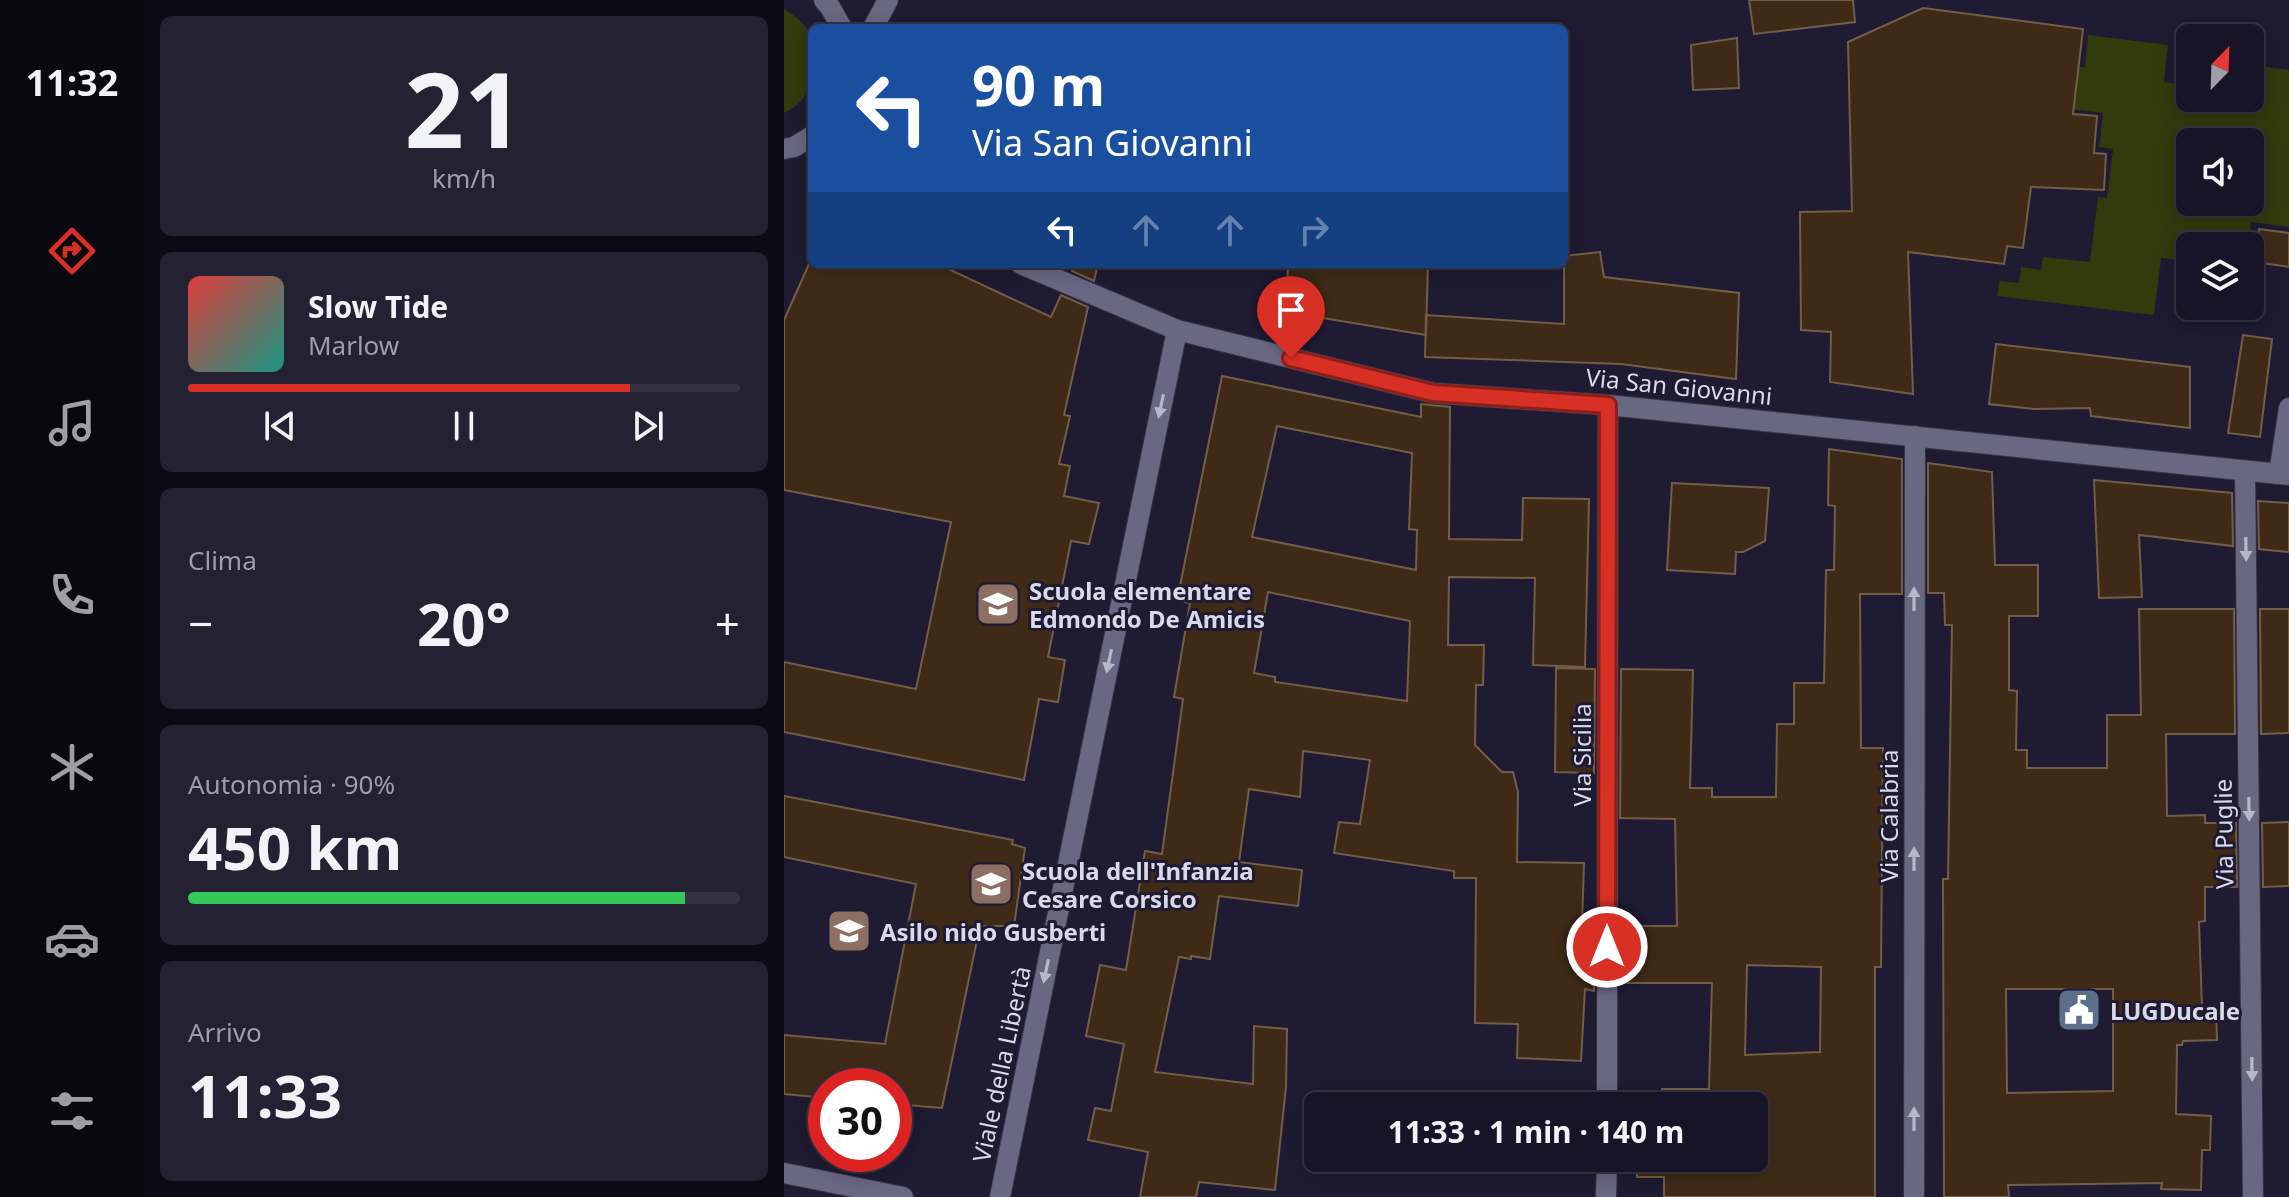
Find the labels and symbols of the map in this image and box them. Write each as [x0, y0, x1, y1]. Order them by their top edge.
north arrow [2176, 24, 2264, 112]
pin [1257, 276, 1325, 358]
street label: Via San Giovanni [1584, 360, 1774, 412]
one-way arrow [1155, 394, 1167, 419]
one-way arrow [2240, 537, 2252, 562]
place label: Scuola elementare Edmondo De Amicis [1029, 574, 1265, 635]
school or university icon: Scuola elementare Edmondo De Amicis [974, 580, 1022, 628]
one-way arrow [1908, 586, 1920, 611]
one-way arrow [1103, 649, 1115, 674]
street label: Via Sicilia [1565, 703, 1598, 807]
street label: Via Calabria [1872, 750, 1905, 882]
street label: Via Puglie [2206, 779, 2240, 889]
one-way arrow [2243, 797, 2255, 822]
one-way arrow [1908, 846, 1920, 871]
place label: Scuola dell'Infanzia Cesare Corsico [1022, 854, 1254, 915]
school or university icon: Scuola dell'Infanzia Cesare Corsico [967, 860, 1015, 908]
position arrow [1565, 905, 1649, 989]
school or university icon: Asilo nido Gusberti [825, 907, 873, 955]
place label: Asilo nido Gusberti [880, 915, 1106, 948]
one-way arrow [1040, 958, 1052, 983]
street label: Viale della Libertà [964, 963, 1038, 1165]
public building icon: LUGDucale [2055, 986, 2103, 1034]
place label: LUGDucale [2110, 994, 2240, 1027]
one-way arrow [2246, 1057, 2258, 1082]
speed limit sign: 30 [808, 1068, 912, 1172]
one-way arrow [1908, 1106, 1920, 1131]

